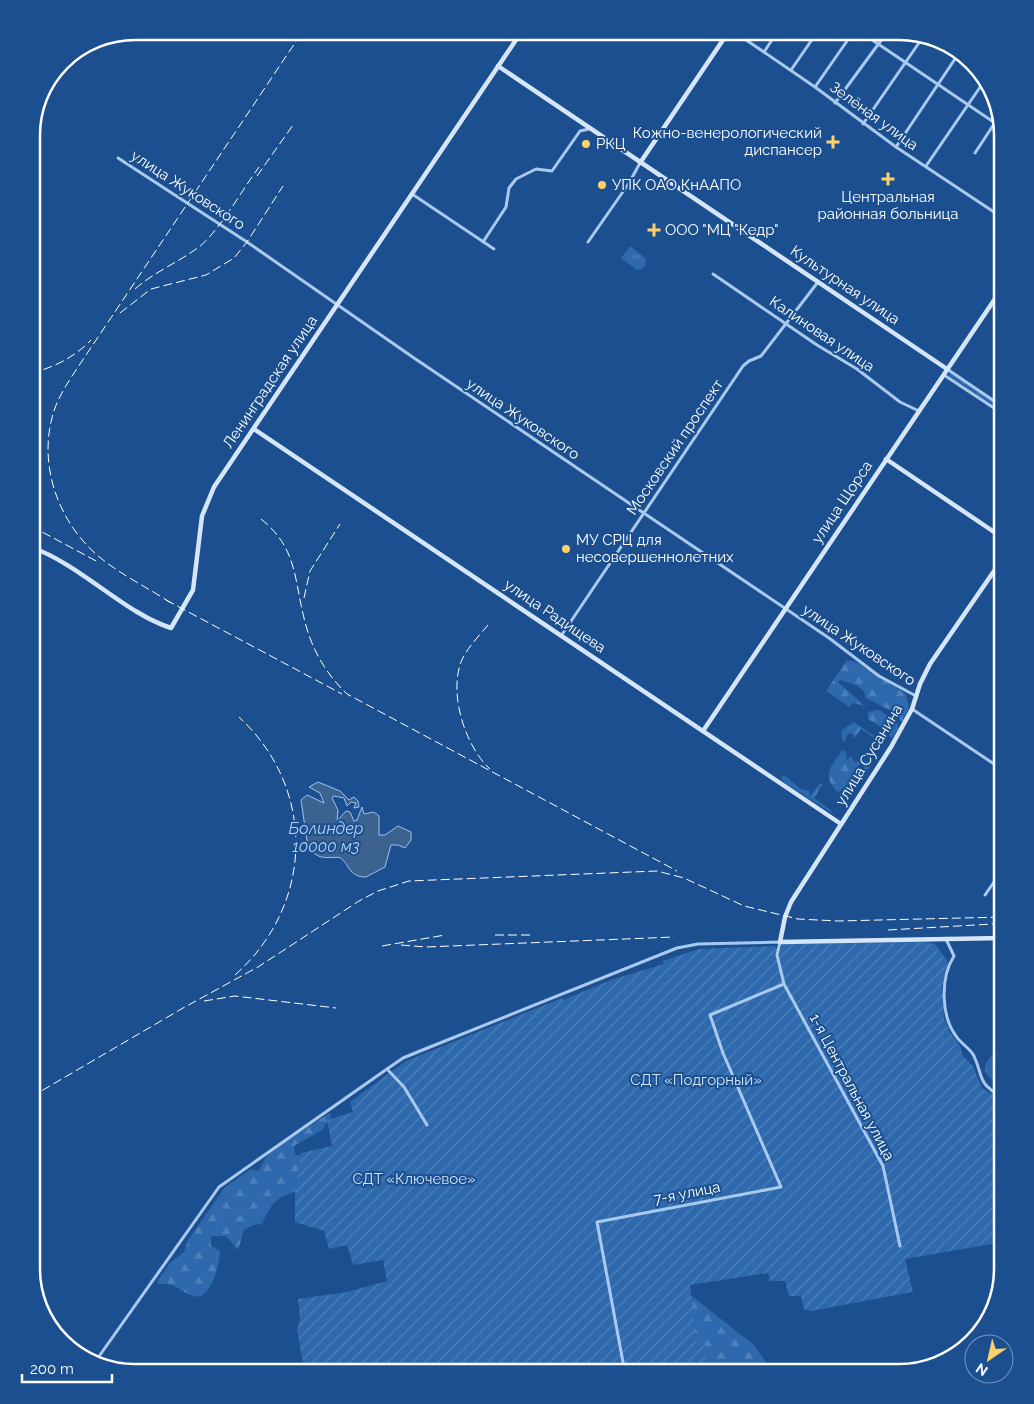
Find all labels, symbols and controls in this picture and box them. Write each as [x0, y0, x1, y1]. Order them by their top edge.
street label: Зелёная улица [826, 78, 922, 154]
place label: Кожно-венерологический диспансер [633, 124, 822, 159]
place label: РКЦ [596, 135, 626, 153]
marker: Кожно-венерологический диспансер [826, 135, 840, 149]
marker: РКЦ [580, 138, 592, 150]
street label: улица Жуковского [128, 146, 249, 234]
marker: Центральная районная больница [881, 172, 895, 186]
place label: УПК ОАО КнААПО [612, 176, 741, 194]
marker: УПК ОАО КнААПО [596, 179, 608, 191]
place label: Центральная районная больница [818, 188, 958, 223]
place label: ООО "МЦ "Кедр" [665, 221, 779, 239]
marker: ООО "МЦ "Кедр" [647, 223, 661, 237]
street label: Культурная улица [787, 242, 903, 328]
street label: Калиновая улица [766, 292, 878, 376]
street label: Ленинградская улица [219, 312, 321, 452]
street label: улица Жуковского [463, 374, 583, 464]
street label: Московский проспект [623, 376, 727, 518]
street label: улица Щорса [808, 457, 876, 547]
place label: МУ СРЦ для несовершеннолетних [576, 531, 734, 566]
marker: МУ СРЦ для несовершеннолетних [560, 543, 572, 555]
street label: улица Радищева [501, 575, 609, 657]
street label: улица Жуковского [799, 600, 919, 690]
street label: улица Сусанина [832, 701, 906, 809]
water label: Болиндер 10000 м3 [289, 819, 364, 856]
street label: 1-я Центральная улица [806, 1010, 898, 1164]
park label: СДТ «Подгорный» [630, 1071, 762, 1089]
park label: СДТ «Ключевое» [352, 1170, 476, 1188]
street label: 7-я улица [652, 1178, 722, 1208]
north arrow [964, 1334, 1014, 1384]
scale bar [22, 1352, 112, 1384]
text: 200 m [30, 1360, 74, 1378]
text: N [973, 1360, 991, 1379]

